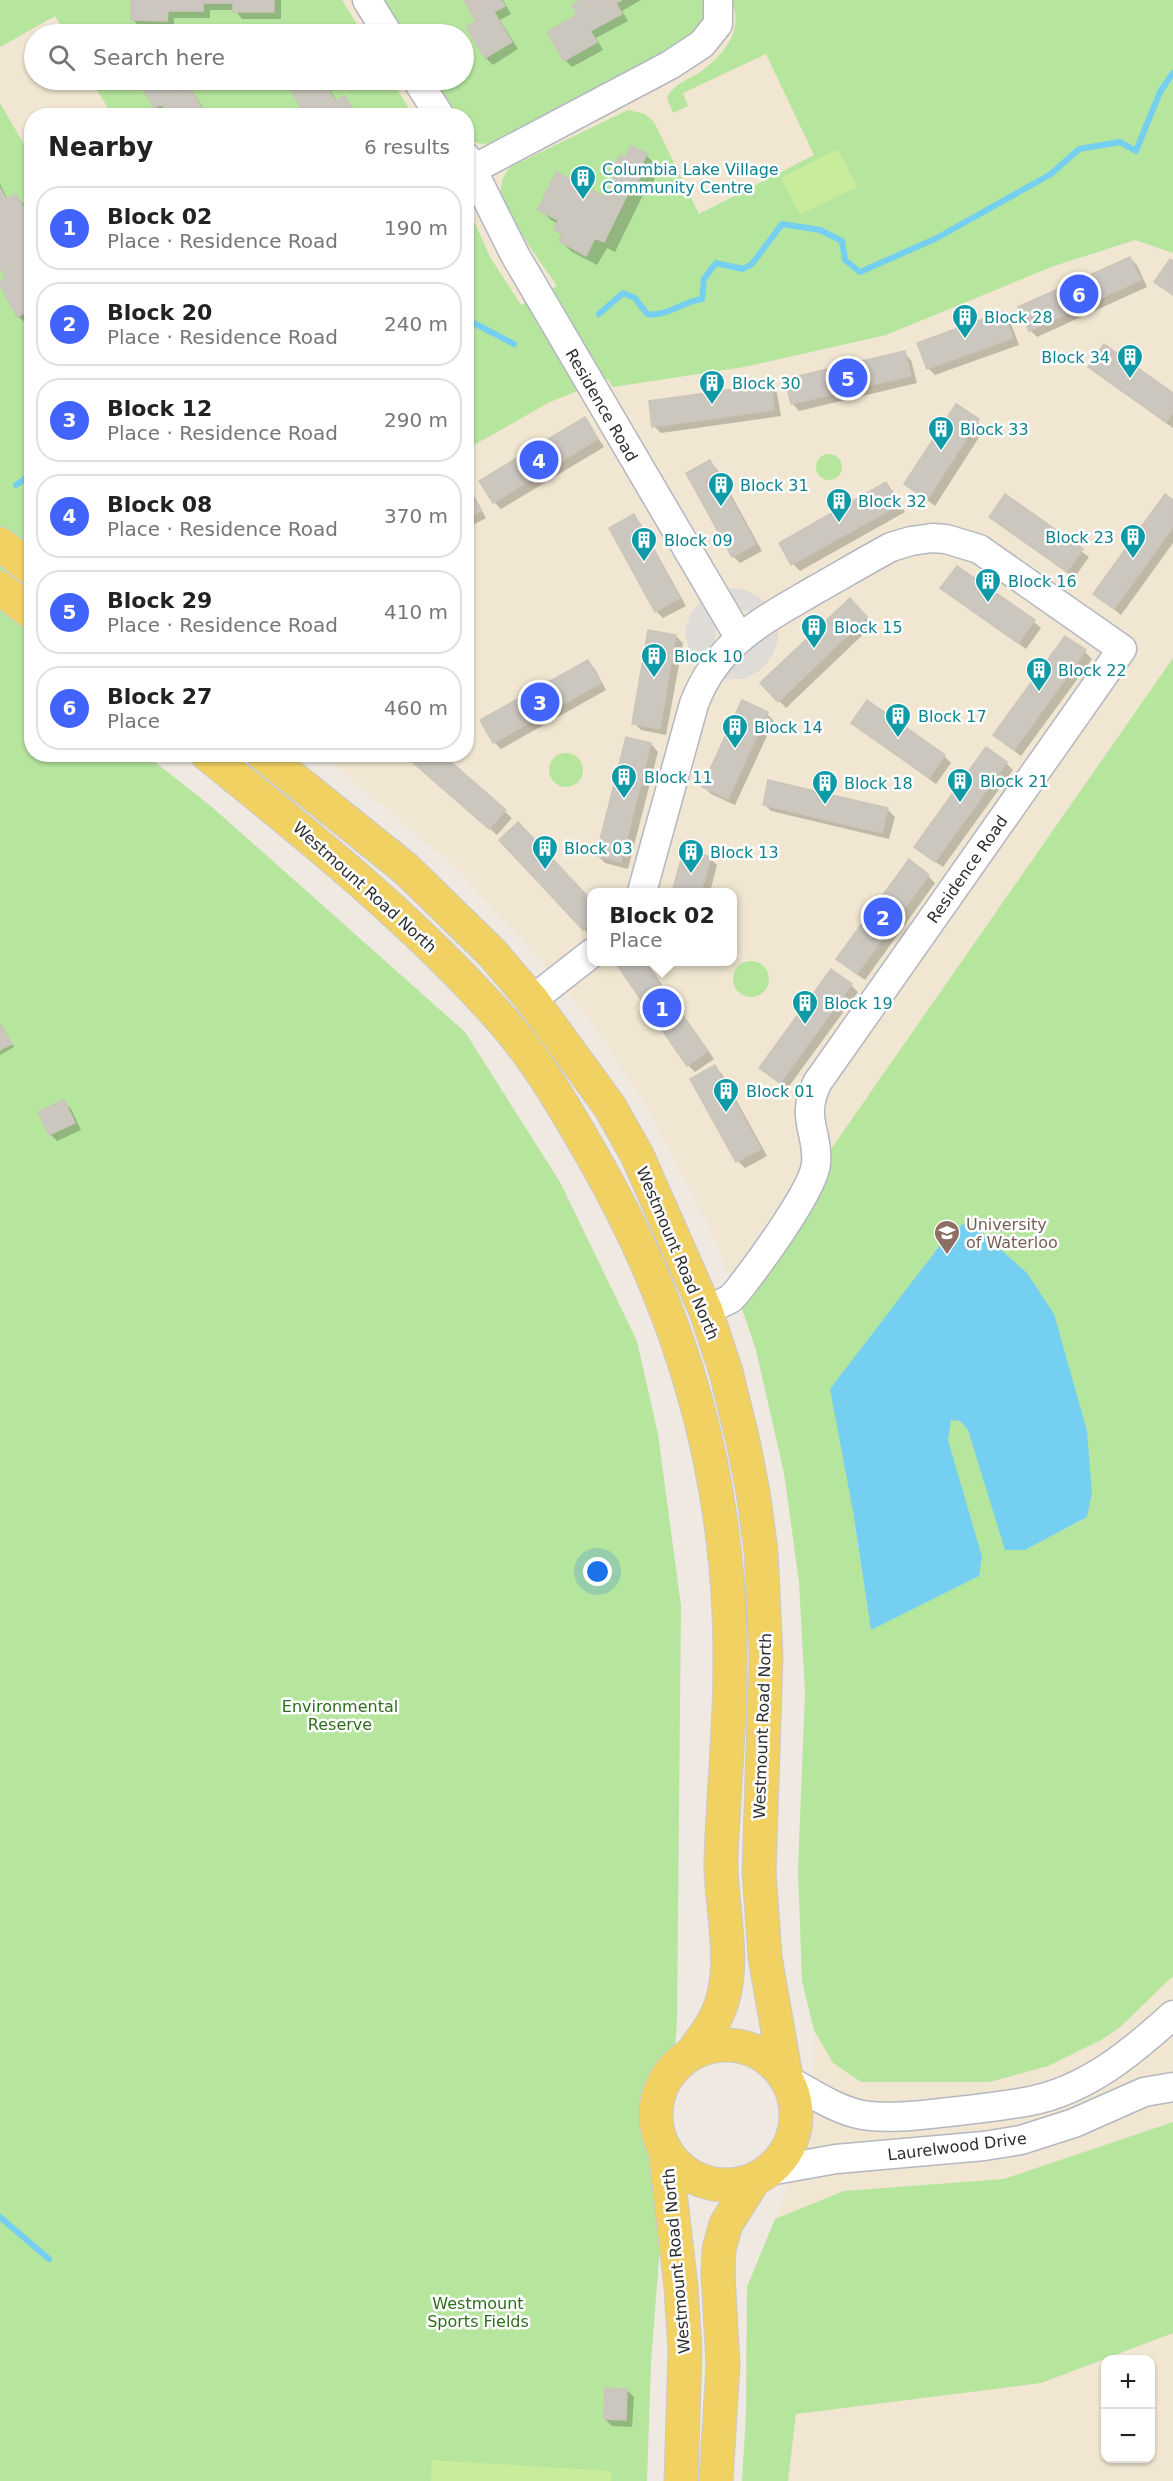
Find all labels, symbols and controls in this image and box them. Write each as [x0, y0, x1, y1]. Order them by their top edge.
search box [24, 24, 474, 90]
icon: search [45, 41, 78, 74]
text: Search here [93, 45, 225, 70]
text: Nearby [48, 132, 153, 162]
text: 6 results [364, 135, 450, 159]
place label: Columbia Lake Village Community Centre [602, 160, 779, 197]
building icon: Columbia Lake Village Community Centre [568, 163, 598, 201]
text: Block 02 [107, 204, 212, 229]
text: 1 [63, 216, 76, 240]
text: 190 m [384, 216, 448, 240]
text: Place · Residence Road [107, 229, 338, 253]
pin: 6 [1060, 272, 1098, 316]
text: Block 20 [107, 300, 212, 325]
building icon: Block 28 [950, 302, 980, 340]
place label: Block 28 [984, 308, 1053, 327]
text: 2 [63, 312, 76, 336]
text: 240 m [384, 312, 448, 336]
text: Place · Residence Road [107, 325, 338, 349]
building icon: Block 34 [1115, 342, 1145, 380]
street label: Residence Road [562, 345, 642, 465]
place label: Block 34 [1041, 348, 1110, 367]
pin: 5 [828, 356, 868, 400]
building icon: Block 30 [697, 368, 727, 406]
place label: Block 30 [732, 374, 801, 393]
text: Block 12 [107, 396, 212, 421]
text: 3 [63, 408, 76, 432]
text: 290 m [384, 408, 448, 432]
building icon: Block 33 [926, 414, 956, 452]
place label: Block 33 [960, 420, 1029, 439]
text: Place · Residence Road [107, 421, 338, 445]
pin: 4 [520, 438, 558, 482]
building icon: Block 31 [706, 470, 736, 508]
place label: Block 31 [740, 476, 809, 495]
building icon: Block 32 [824, 486, 854, 524]
text: Block 08 [107, 492, 212, 517]
place label: Block 32 [858, 492, 927, 511]
text: 4 [63, 504, 76, 528]
text: 370 m [384, 504, 448, 528]
text: Place · Residence Road [107, 517, 338, 541]
building icon: Block 23 [1118, 522, 1148, 560]
building icon: Block 09 [629, 525, 659, 563]
place label: Block 23 [1045, 528, 1114, 547]
place label: Block 09 [664, 531, 733, 550]
building icon: Block 16 [973, 566, 1003, 604]
place label: Block 16 [1008, 572, 1077, 591]
text: Block 29 [107, 588, 212, 613]
text: 5 [63, 600, 76, 624]
text: 410 m [384, 600, 448, 624]
building icon: Block 15 [799, 612, 829, 650]
text: Place · Residence Road [107, 613, 338, 637]
place label: Block 15 [834, 618, 903, 637]
building icon: Block 10 [639, 641, 669, 679]
place label: Block 10 [674, 647, 743, 666]
building icon: Block 22 [1024, 655, 1054, 693]
place label: Block 22 [1058, 661, 1127, 680]
pin: 3 [520, 680, 560, 724]
text: Block 27 [107, 684, 212, 709]
text: 6 [63, 696, 76, 720]
text: 460 m [384, 696, 448, 720]
building icon: Block 17 [883, 701, 913, 739]
place label: Block 17 [918, 707, 987, 726]
text: Place [107, 709, 160, 733]
building icon: Block 14 [720, 712, 750, 750]
place label: Block 14 [754, 718, 823, 737]
building icon: Block 11 [609, 762, 639, 800]
building icon: Block 21 [945, 766, 975, 804]
place label: Block 11 [644, 768, 713, 787]
building icon: Block 18 [810, 768, 840, 806]
place label: Block 21 [980, 772, 1049, 791]
place label: Block 18 [844, 774, 913, 793]
street label: Residence Road [923, 812, 1012, 927]
street label: Westmount Road North [289, 818, 440, 957]
building icon: Block 03 [530, 833, 560, 871]
building icon: Block 13 [676, 837, 706, 875]
place label: Block 03 [564, 839, 633, 858]
place label: Block 13 [710, 843, 779, 862]
popup [587, 888, 737, 966]
pin: 2 [864, 894, 902, 940]
text: Block 02 [609, 903, 715, 928]
text: Place [609, 928, 663, 952]
pin: 1 [642, 986, 682, 1030]
building icon: Block 19 [790, 988, 820, 1026]
place label: Block 19 [824, 994, 893, 1013]
building icon: Block 01 [711, 1076, 741, 1114]
place label: Block 01 [746, 1082, 815, 1101]
street label: Westmount Road North [632, 1164, 723, 1343]
place label: University of Waterloo [966, 1215, 1058, 1252]
school or university icon: University of Waterloo [932, 1218, 962, 1256]
your location [583, 1557, 612, 1586]
street label: Westmount Road North [750, 1633, 775, 1819]
park label: Environmental Reserve [282, 1697, 398, 1734]
street label: Laurelwood Drive [886, 2129, 1028, 2164]
street label: Westmount Road North [659, 2167, 694, 2355]
park label: Westmount Sports Fields [427, 2294, 529, 2331]
map controls [1101, 2355, 1155, 2463]
button: + [1101, 2355, 1155, 2409]
button: − [1101, 2409, 1155, 2463]

